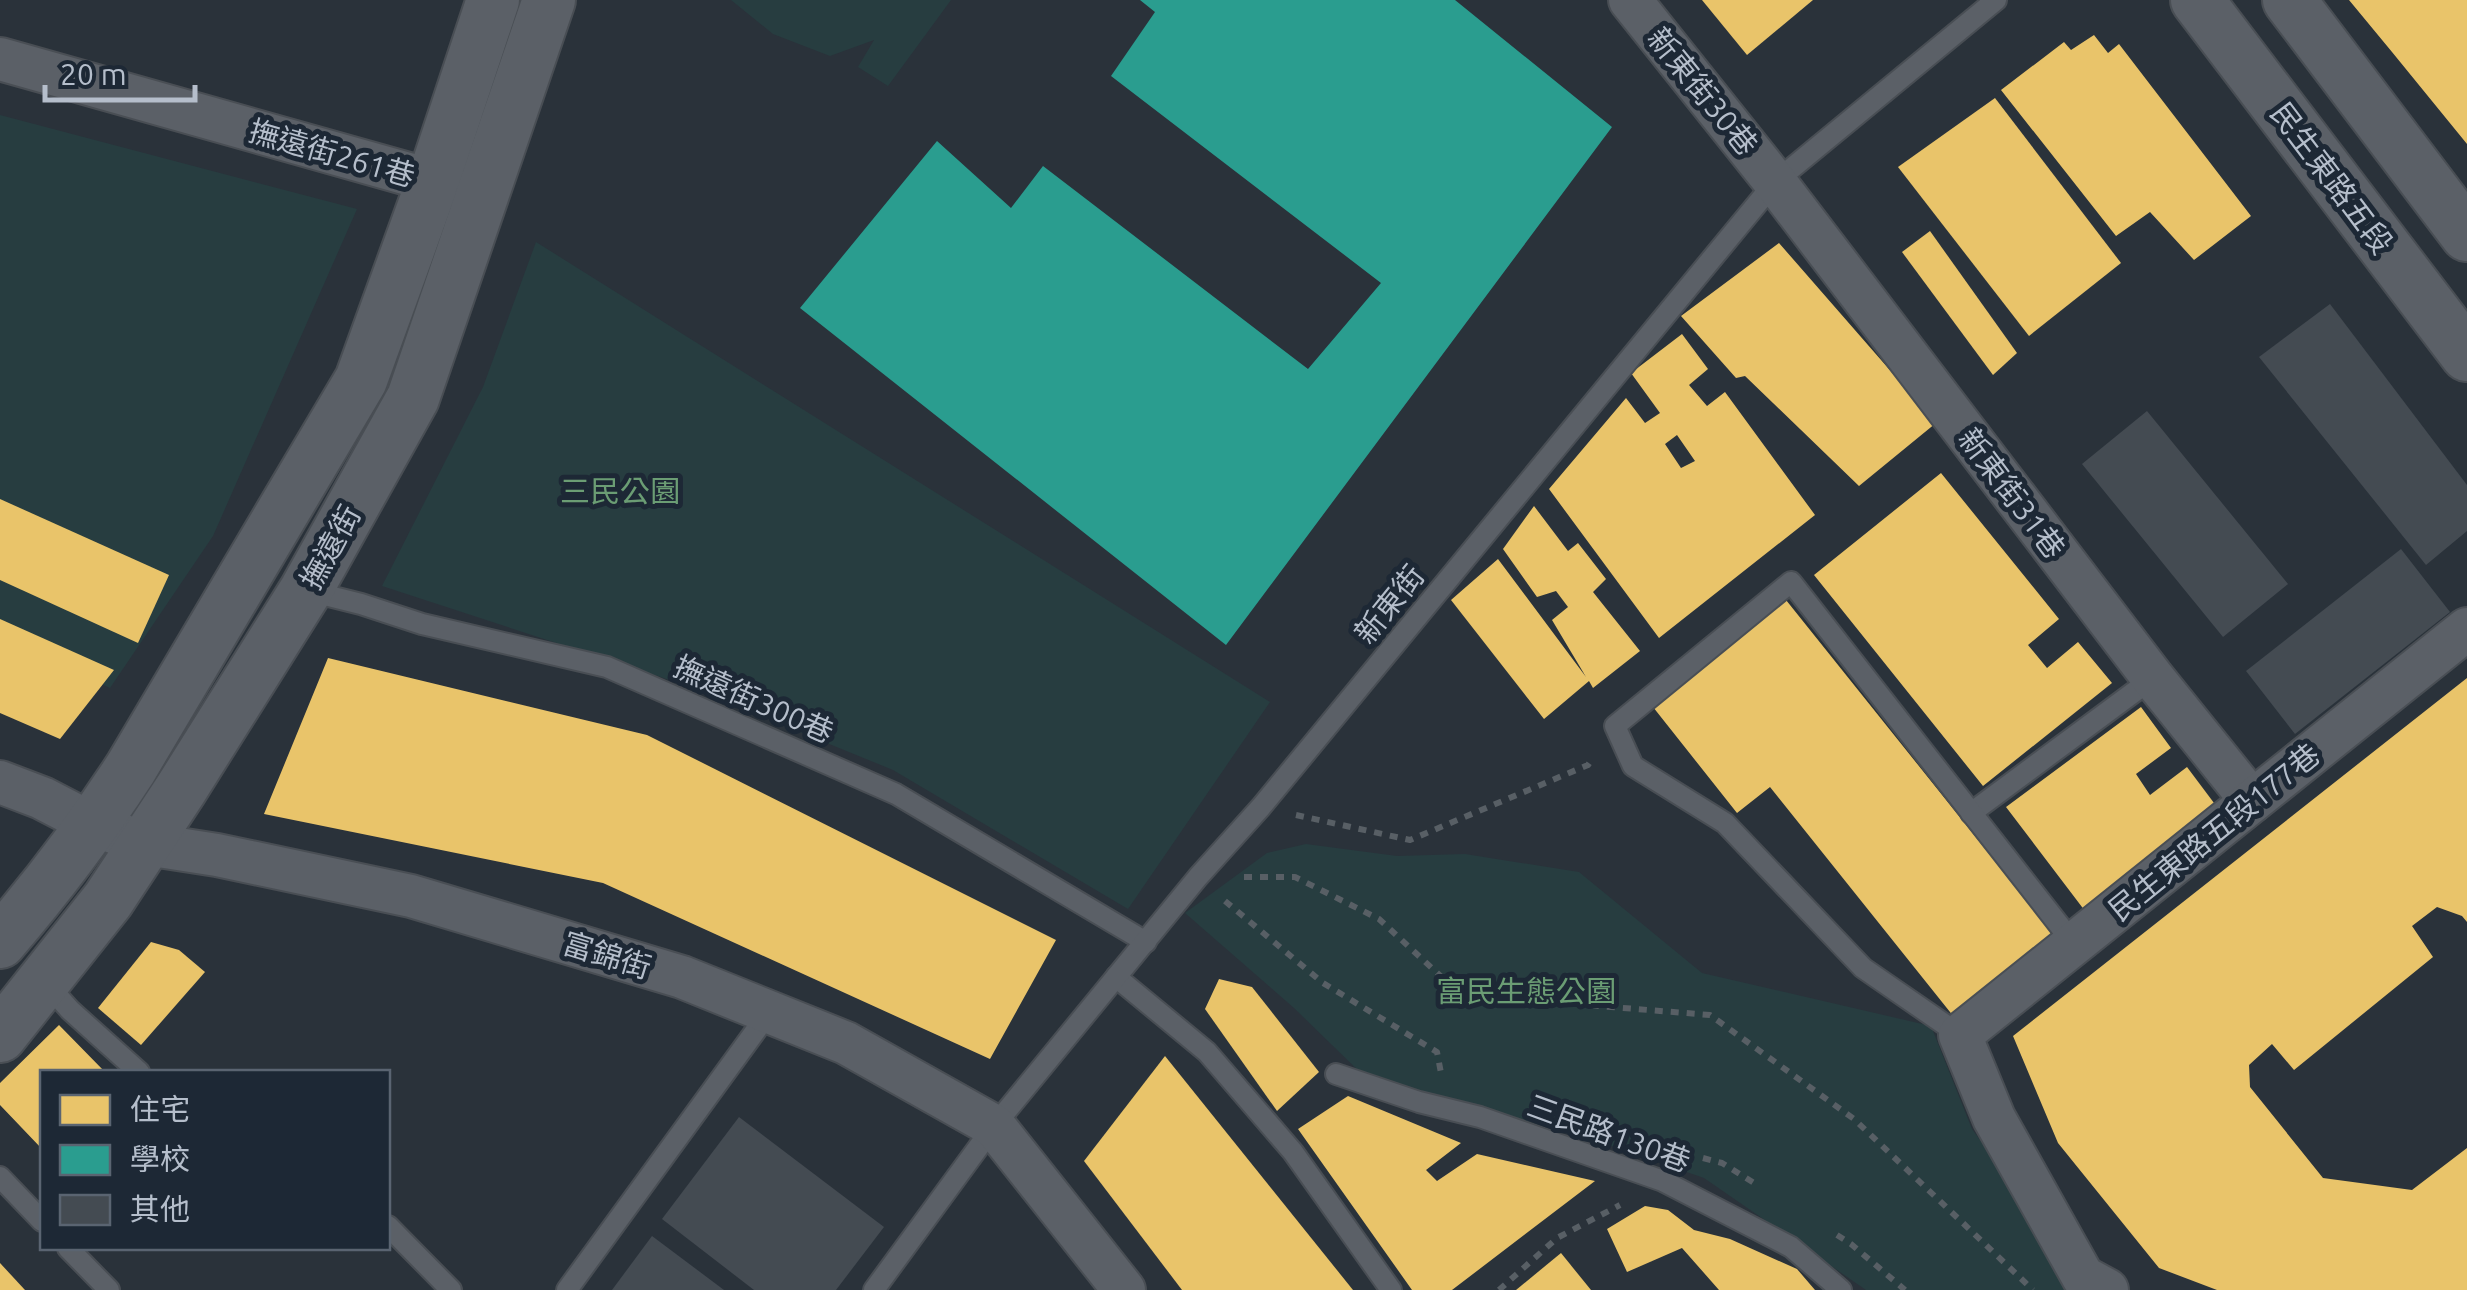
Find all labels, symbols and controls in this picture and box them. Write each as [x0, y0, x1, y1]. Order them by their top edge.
street label: 新東街30巷 [1641, 21, 1765, 161]
scale bar [45, 40, 195, 102]
text: 20 m [60, 57, 127, 91]
street label: 民生東路五段 [2264, 96, 2400, 260]
street label: 撫遠街261巷 [245, 113, 419, 193]
street label: 新東街31巷 [1952, 421, 2072, 565]
park label: 三民公園 [560, 474, 680, 508]
street label: 撫遠街 [293, 499, 367, 595]
street label: 新東街 [1347, 558, 1431, 650]
street label: 撫遠街300巷 [669, 649, 839, 749]
street label: 民生東路五段177巷 [2102, 737, 2326, 927]
street label: 富錦街 [559, 926, 655, 984]
park label: 富民生態公園 [1436, 974, 1616, 1008]
legend [40, 1070, 390, 1250]
street label: 三民路130巷 [1523, 1088, 1695, 1178]
text: 住宅 [130, 1092, 190, 1126]
text: 學校 [130, 1142, 190, 1176]
text: 其他 [130, 1192, 190, 1226]

